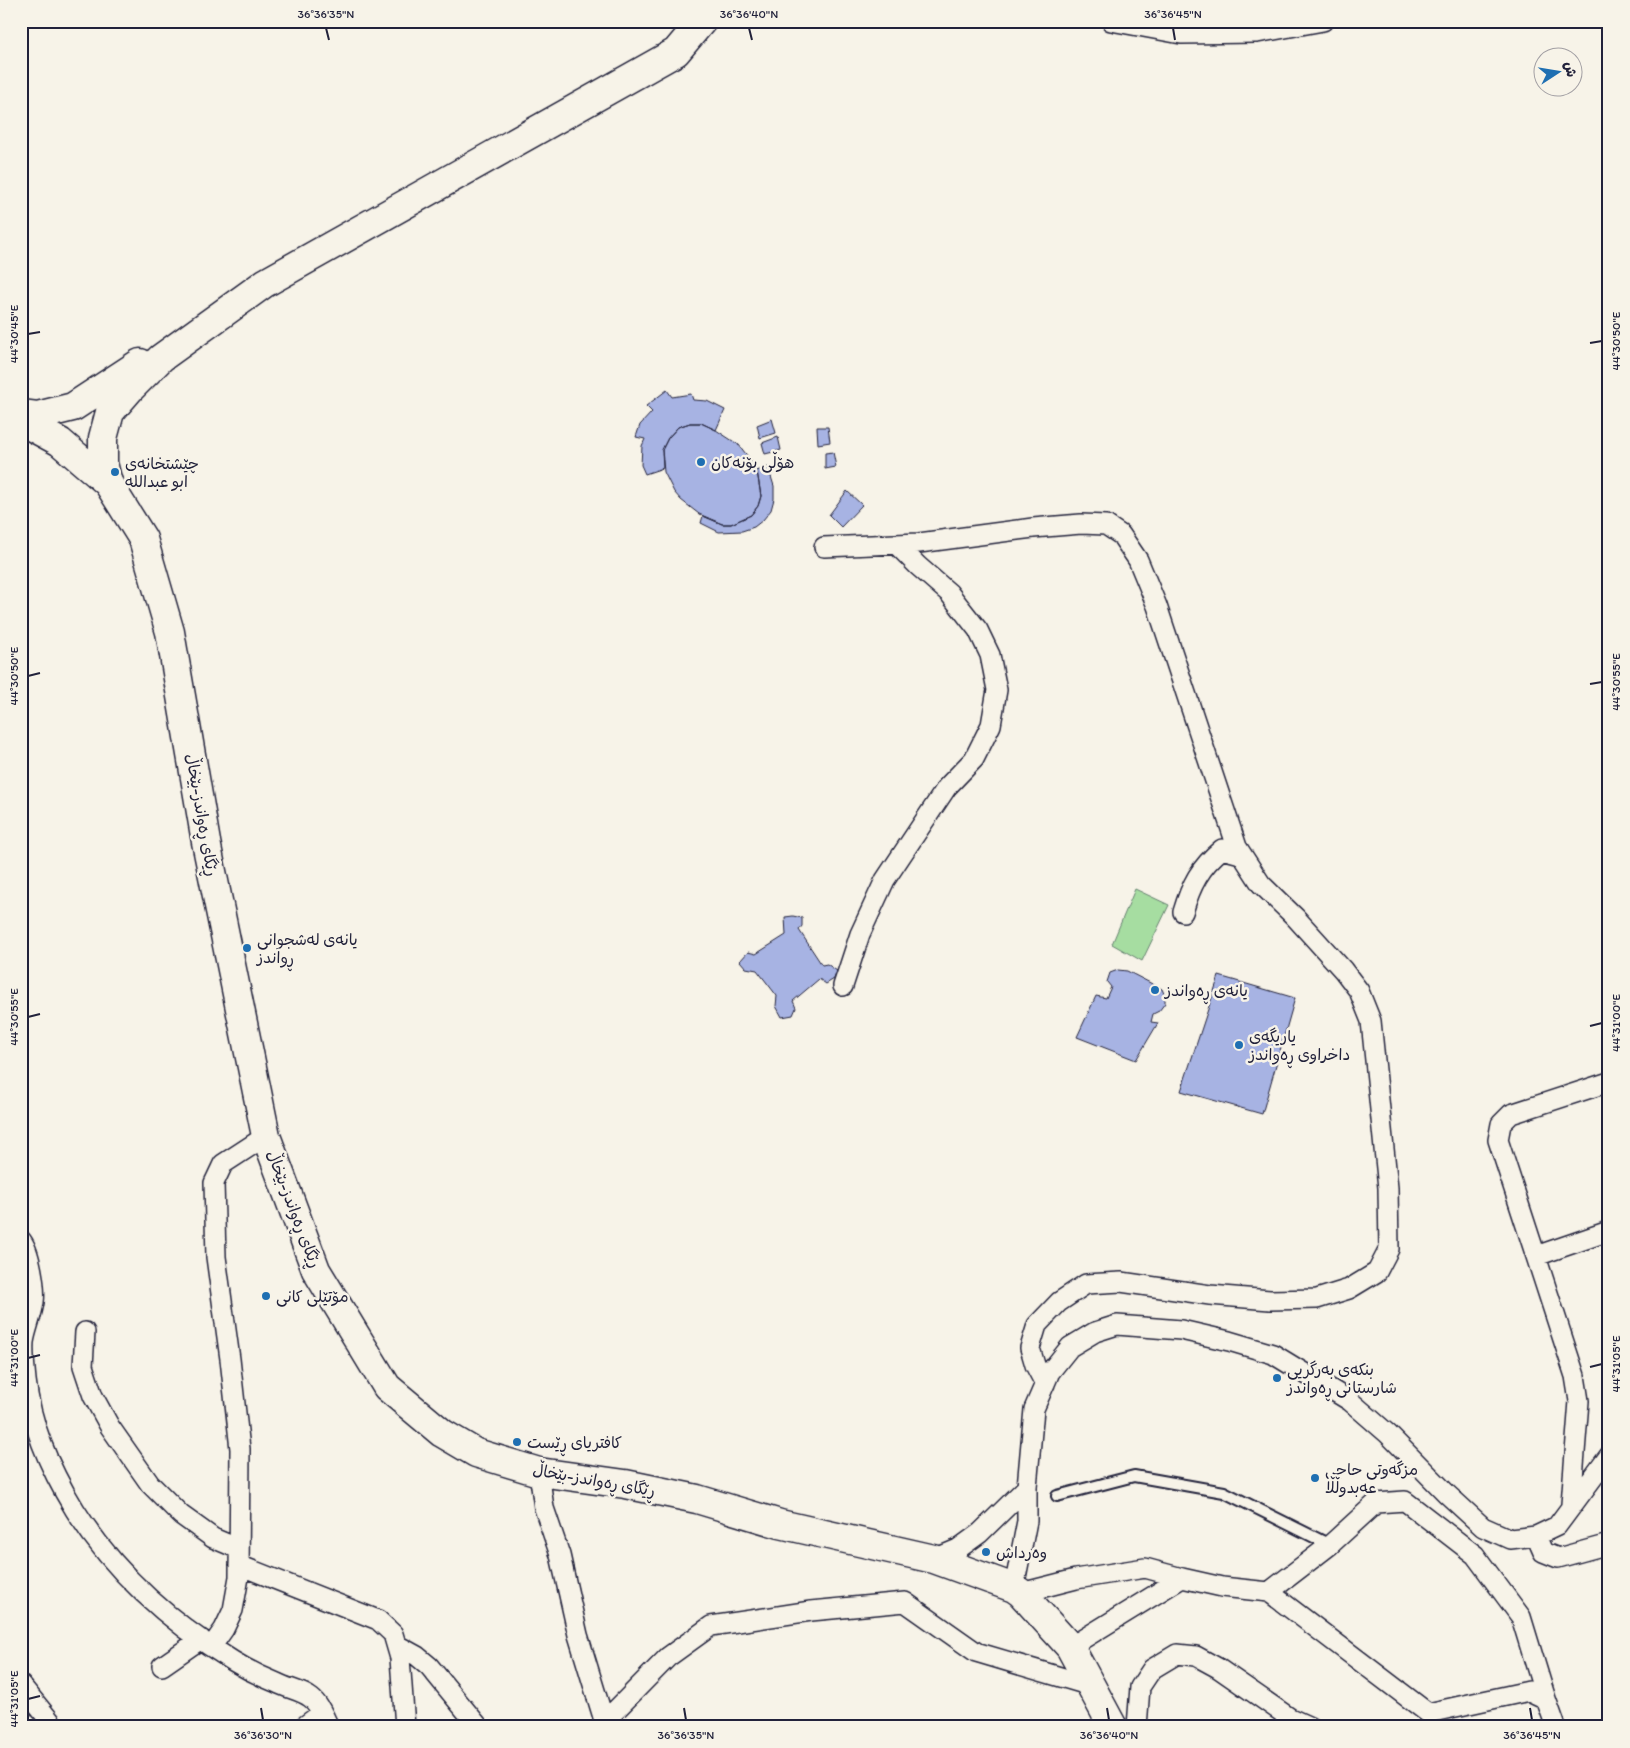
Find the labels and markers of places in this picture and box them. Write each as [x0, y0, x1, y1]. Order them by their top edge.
place label: هۆڵی بۆنەکان [711, 451, 794, 473]
place label: چێشتخانەی ابو عبدالله [125, 454, 199, 492]
marker: هۆڵی بۆنەکان [695, 456, 707, 468]
marker: چێشتخانەی ابو عبدالله [109, 466, 121, 478]
place label: یانەی لەشجوانی ڕواندز [255, 930, 358, 972]
marker: یانەی لەشجوانی ڕواندز [241, 942, 253, 954]
place label: یانەی ڕەواندز [1163, 981, 1248, 1005]
marker: یانەی ڕەواندز [1149, 984, 1161, 996]
place label: یاریگەی داخراوی ڕەواندز [1247, 1027, 1350, 1069]
marker: یاریگەی داخراوی ڕەواندز [1233, 1039, 1245, 1051]
place label: مۆتێلی کانی [276, 1287, 348, 1307]
marker: مۆتێلی کانی [260, 1290, 272, 1302]
place label: بنکەی بەرگریی شارستانی ڕەواندز [1285, 1360, 1397, 1402]
marker: بنکەی بەرگریی شارستانی ڕەواندز [1271, 1372, 1283, 1384]
place label: کافتریای ڕێست [527, 1433, 622, 1457]
marker: کافتریای ڕێست [511, 1436, 523, 1448]
place label: مزگەوتی حاجی عەبدوڵڵا [1325, 1460, 1418, 1497]
marker: مزگەوتی حاجی عەبدوڵڵا [1309, 1472, 1321, 1484]
place label: وەرداش [996, 1543, 1047, 1562]
marker: وەرداش [980, 1546, 992, 1558]

